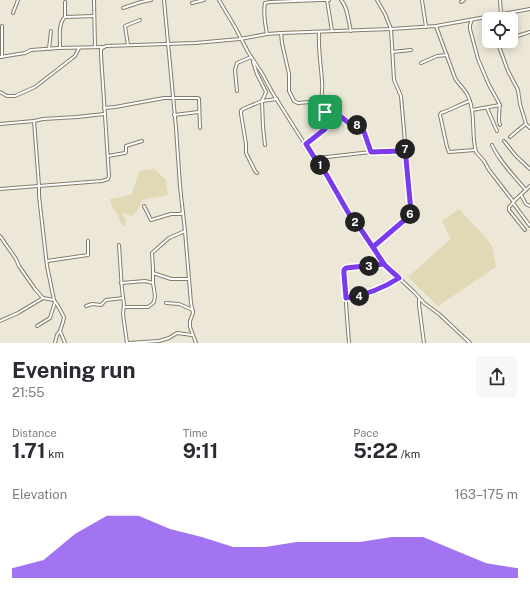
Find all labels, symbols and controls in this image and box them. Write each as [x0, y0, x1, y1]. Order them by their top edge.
map controls [482, 12, 518, 48]
button: locate [482, 12, 518, 48]
pin [308, 95, 342, 129]
icon: arrive [314, 101, 336, 123]
pin: 8 [347, 115, 367, 135]
text: 8 [353, 119, 361, 131]
pin: 7 [395, 139, 415, 159]
text: 7 [402, 143, 408, 155]
pin: 1 [310, 155, 330, 175]
text: 1 [318, 159, 322, 171]
pin: 6 [400, 204, 420, 224]
text: 6 [406, 208, 414, 220]
pin: 2 [345, 212, 365, 232]
text: 2 [352, 216, 359, 228]
pin: 3 [359, 256, 379, 276]
text: 3 [365, 260, 373, 272]
pin: 4 [349, 286, 369, 306]
text: 4 [355, 290, 363, 302]
button: share [476, 356, 518, 398]
text: Evening run [12, 357, 136, 383]
text: 21:55 [12, 385, 45, 400]
text: Distance [12, 427, 57, 439]
text: Time [183, 427, 208, 439]
text: Pace [353, 427, 378, 439]
text: 1.71 [12, 439, 46, 463]
text: 9:11 [183, 439, 218, 463]
text: 5:22 [353, 439, 398, 463]
text: km [46, 448, 64, 460]
text: /km [398, 448, 420, 460]
text: Elevation [12, 487, 67, 502]
text: 163–175 m [454, 487, 518, 502]

